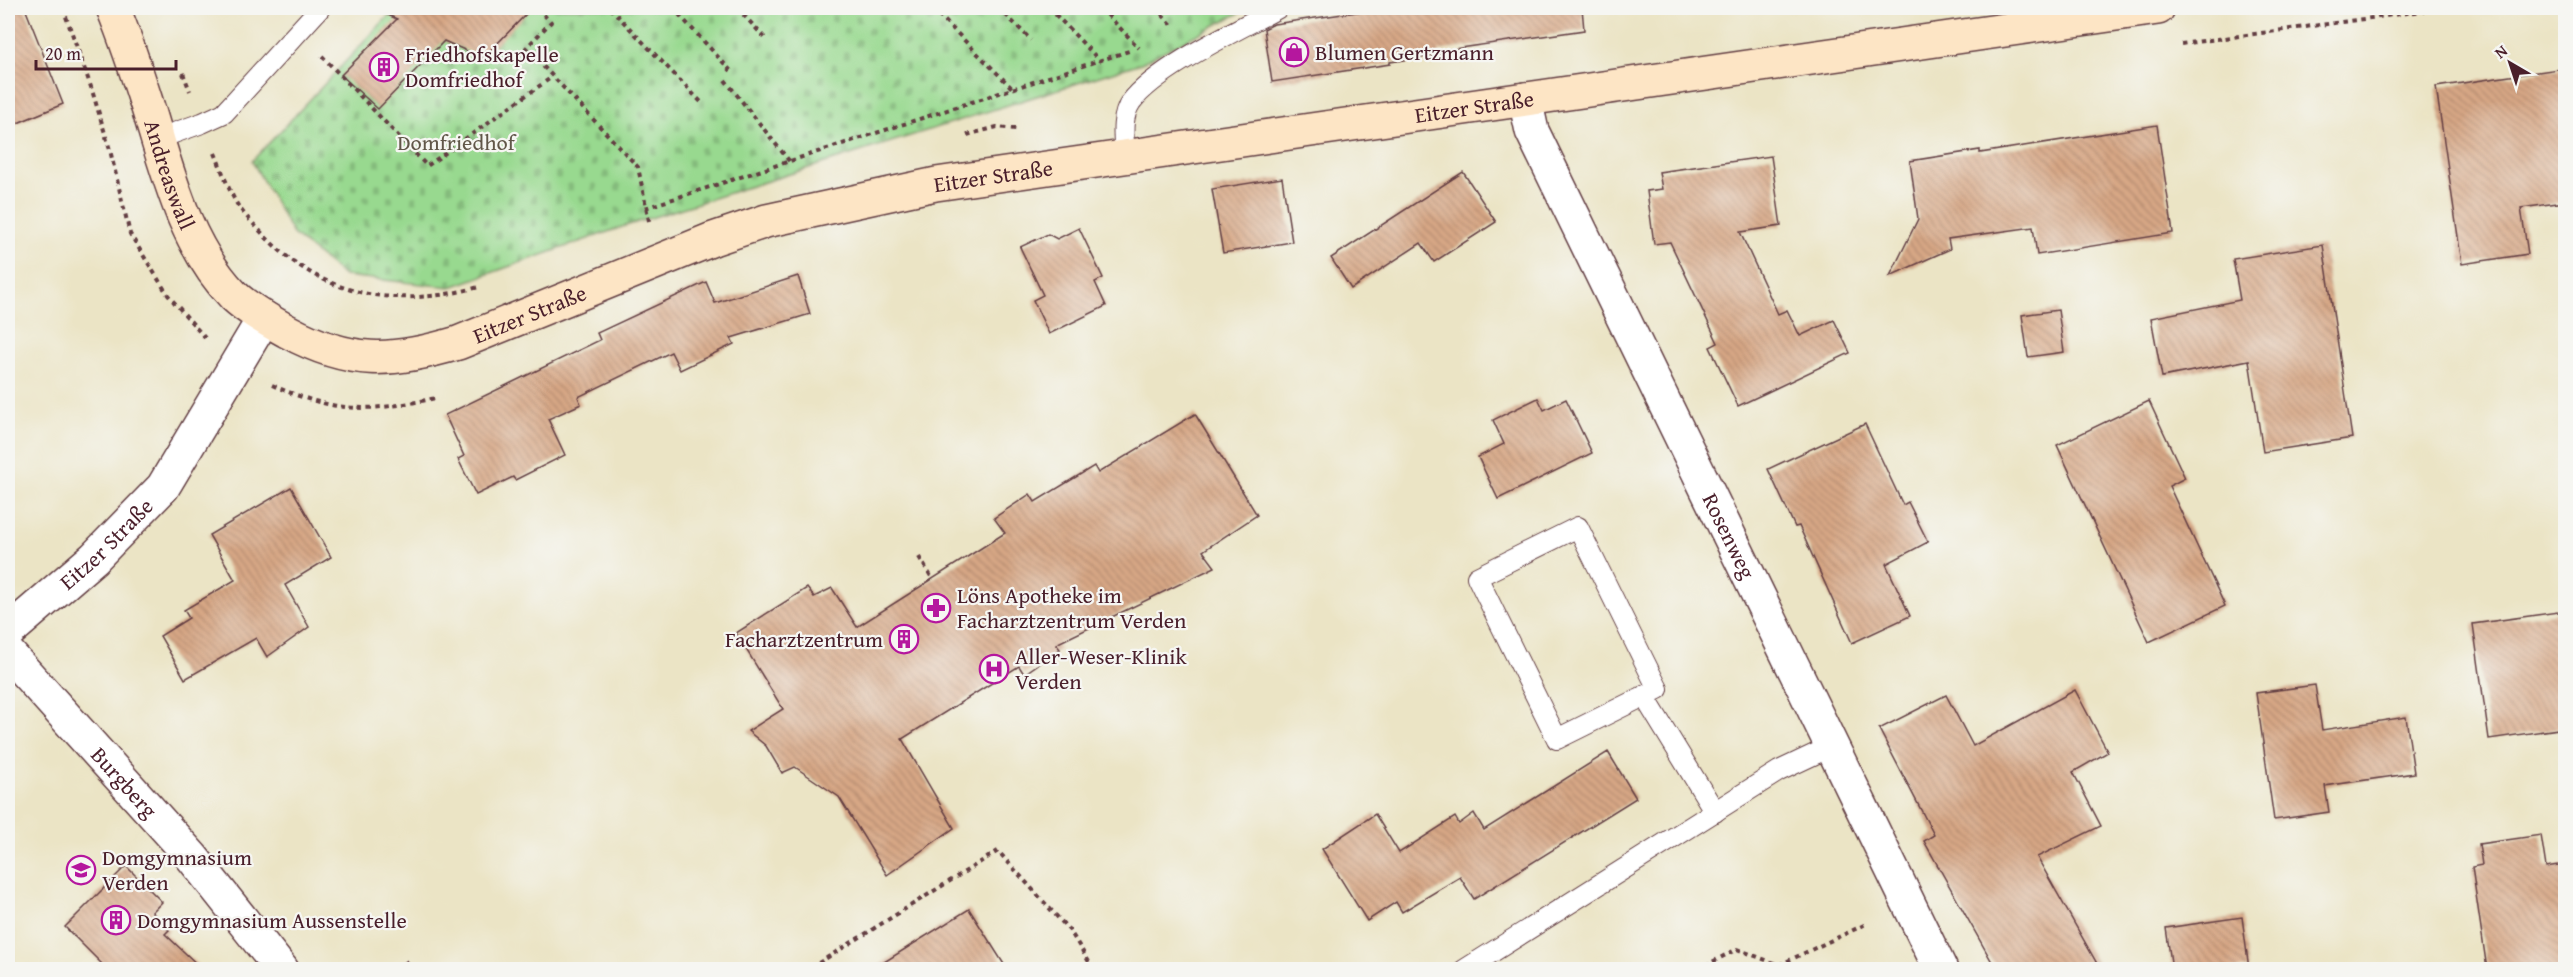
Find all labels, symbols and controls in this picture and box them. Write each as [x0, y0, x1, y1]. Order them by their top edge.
scale bar [36, 33, 176, 71]
north arrow [2480, 33, 2540, 93]
shop icon: Blumen Gertzmann [1278, 36, 1310, 68]
place label: Blumen Gertzmann [1315, 36, 1495, 68]
place label: Friedhofskapelle Domfriedhof [405, 38, 559, 95]
text: N [2489, 38, 2513, 64]
text: 20 m [45, 40, 81, 67]
building icon: Friedhofskapelle Domfriedhof [368, 51, 400, 83]
street label: Eitzer Straße [1413, 82, 1536, 131]
street label: Andreaswall [136, 116, 203, 235]
park label: Domfriedhof [397, 126, 518, 158]
street label: Eitzer Straße [932, 151, 1055, 200]
street label: Eitzer Straße [468, 276, 591, 351]
street label: Rosenweg [1695, 487, 1764, 584]
street label: Eitzer Straße [52, 491, 160, 597]
place label: Löns Apotheke im Facharztzentrum Verden [957, 579, 1187, 636]
pharmacy icon: Löns Apotheke im Facharztzentrum Verden [920, 592, 952, 624]
place label: Facharztzentrum [725, 623, 883, 655]
building icon: Facharztzentrum [888, 623, 920, 655]
place label: Aller-Weser-Klinik Verden [1015, 640, 1187, 697]
hospital icon: Aller-Weser-Klinik Verden [978, 653, 1010, 685]
street label: Burgberg [84, 739, 165, 825]
place label: Domgymnasium Verden [102, 841, 252, 898]
school or university icon: Domgymnasium Verden [65, 854, 97, 886]
building icon: Domgymnasium Aussenstelle [100, 904, 132, 936]
place label: Domgymnasium Aussenstelle [137, 904, 407, 936]

